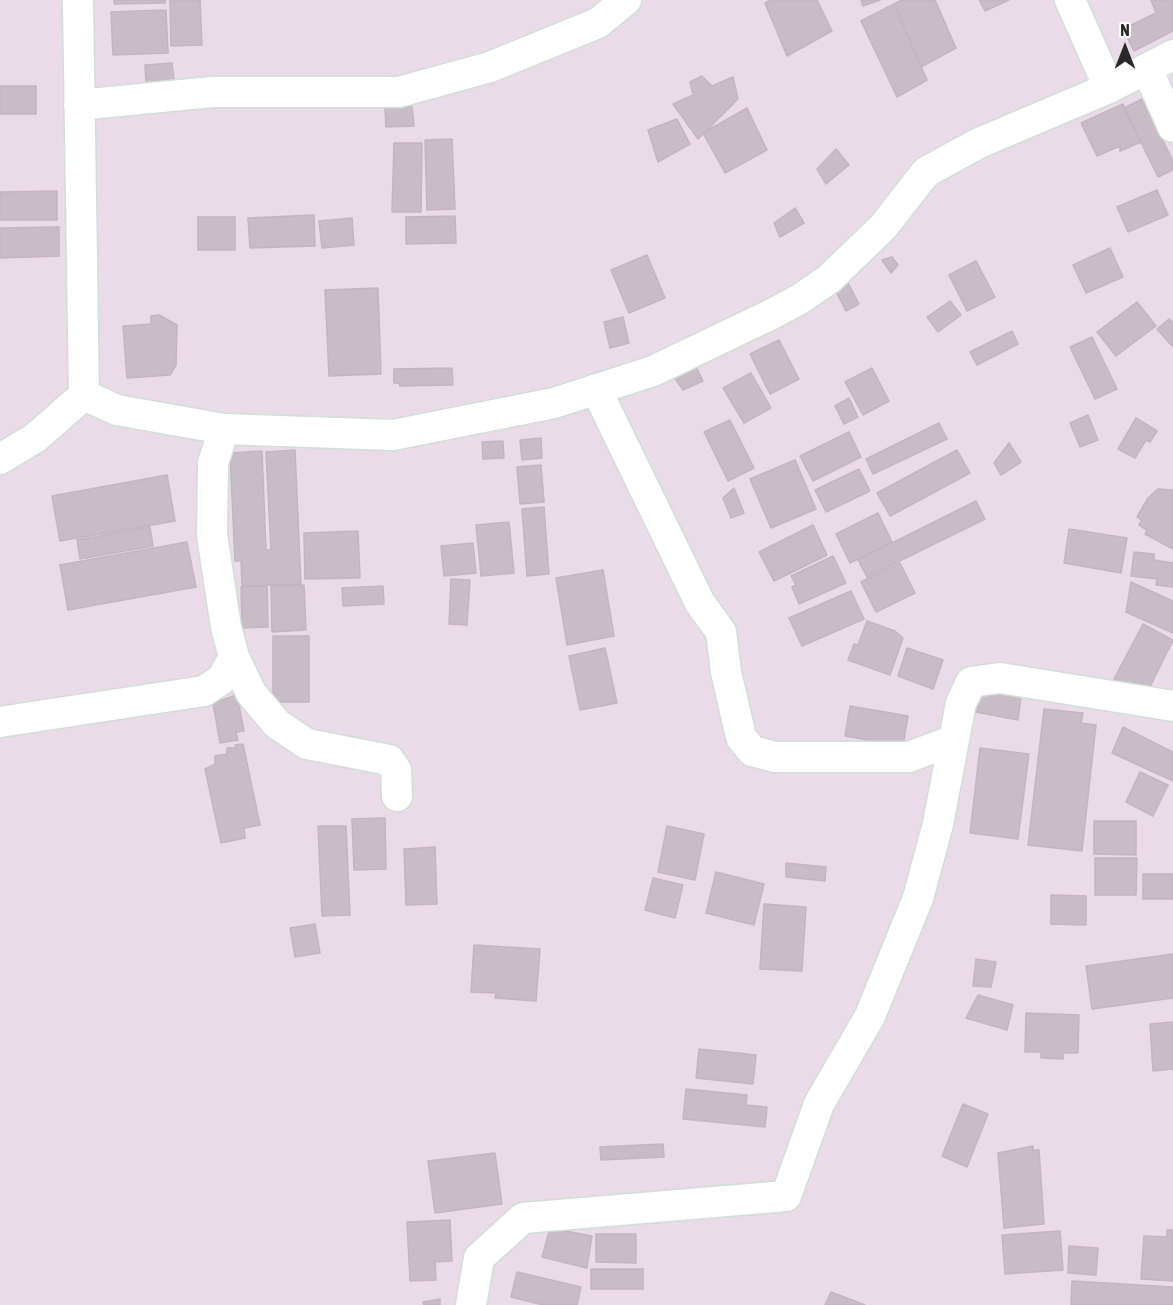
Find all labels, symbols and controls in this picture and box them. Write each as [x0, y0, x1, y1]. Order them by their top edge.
north arrow [1095, 18, 1155, 78]
text: N [1120, 21, 1130, 39]

